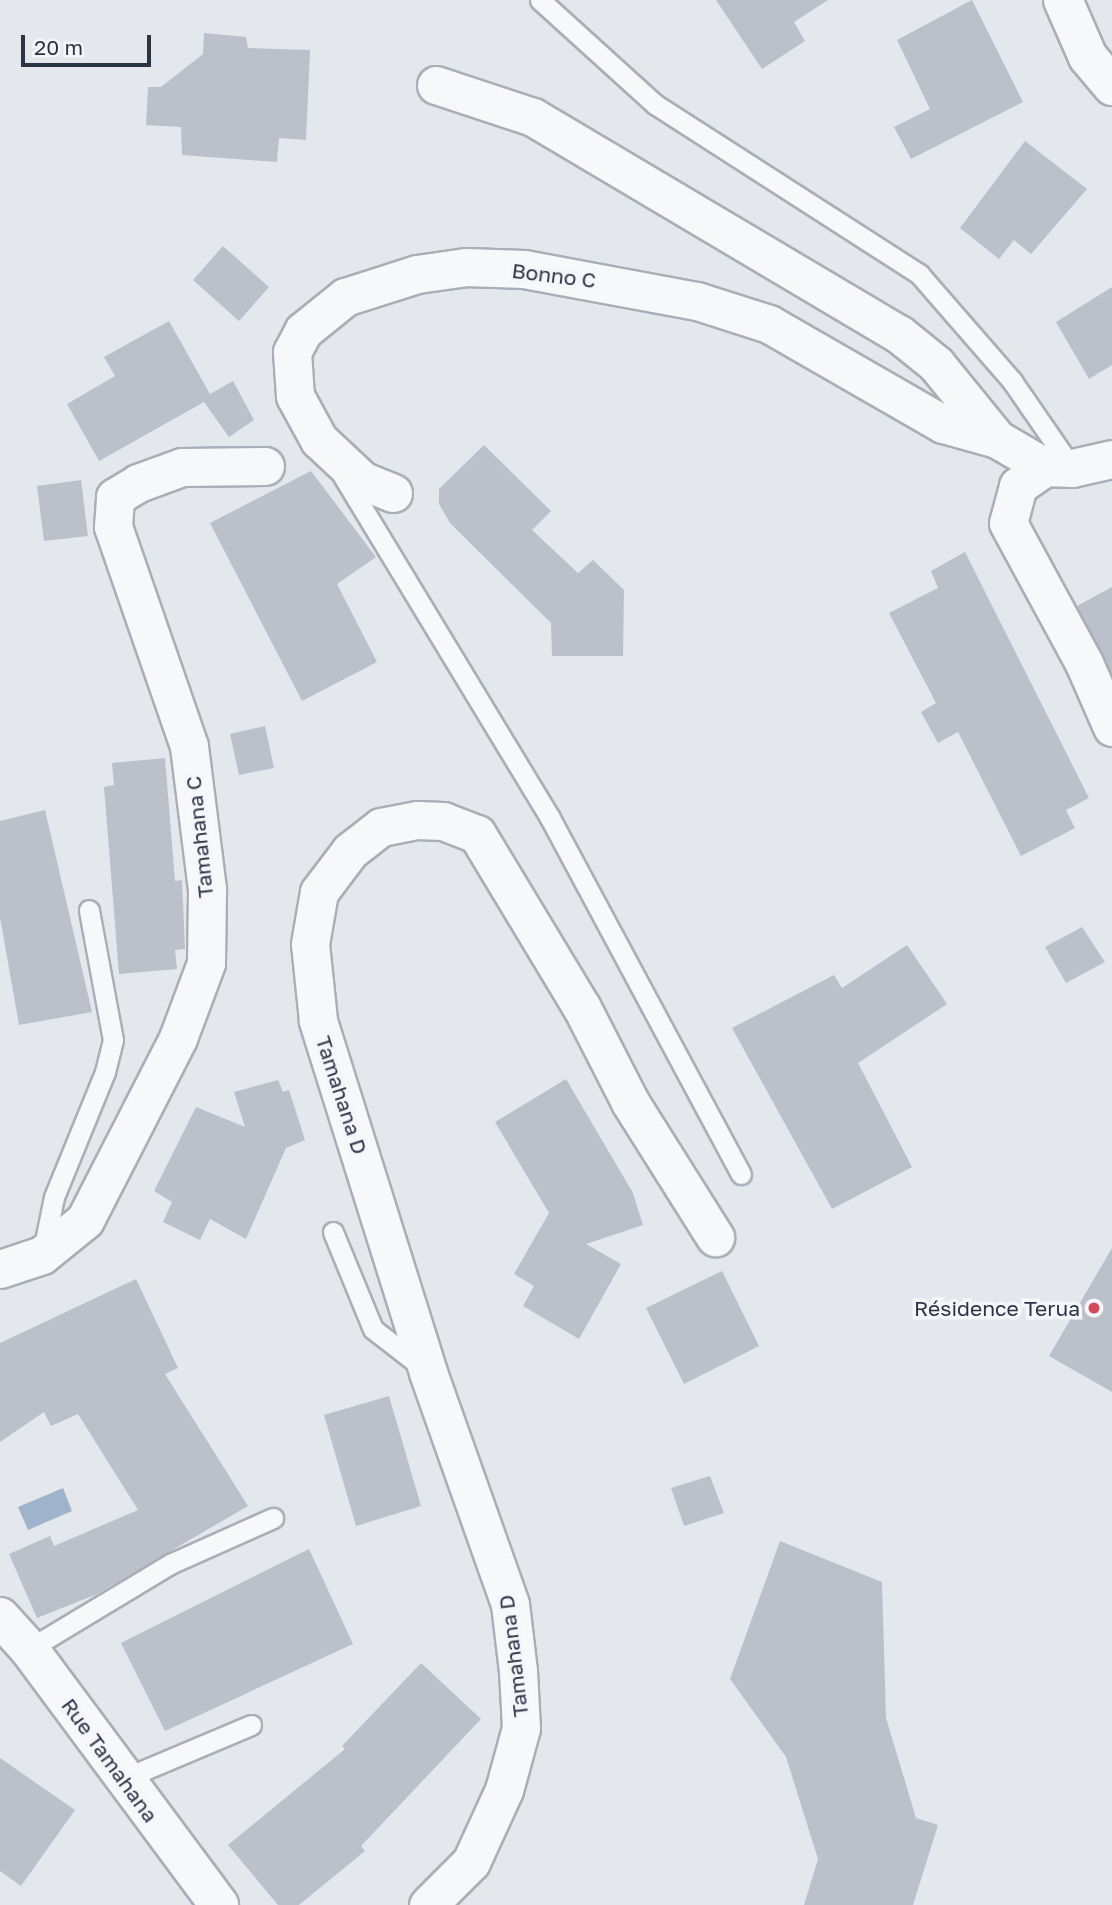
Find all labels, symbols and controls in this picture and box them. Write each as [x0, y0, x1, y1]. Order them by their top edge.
scale bar [24, 21, 154, 65]
text: 20 m [34, 34, 83, 60]
street label: Bonno C [510, 257, 598, 293]
street label: Tamahana C [180, 775, 218, 899]
street label: Tamahana D [311, 1033, 373, 1157]
place label: Résidence Terua [914, 1295, 1080, 1321]
marker: Résidence Terua [1086, 1300, 1102, 1316]
street label: Tamahana D [493, 1593, 533, 1719]
street label: Rue Tamahana [57, 1693, 163, 1827]

